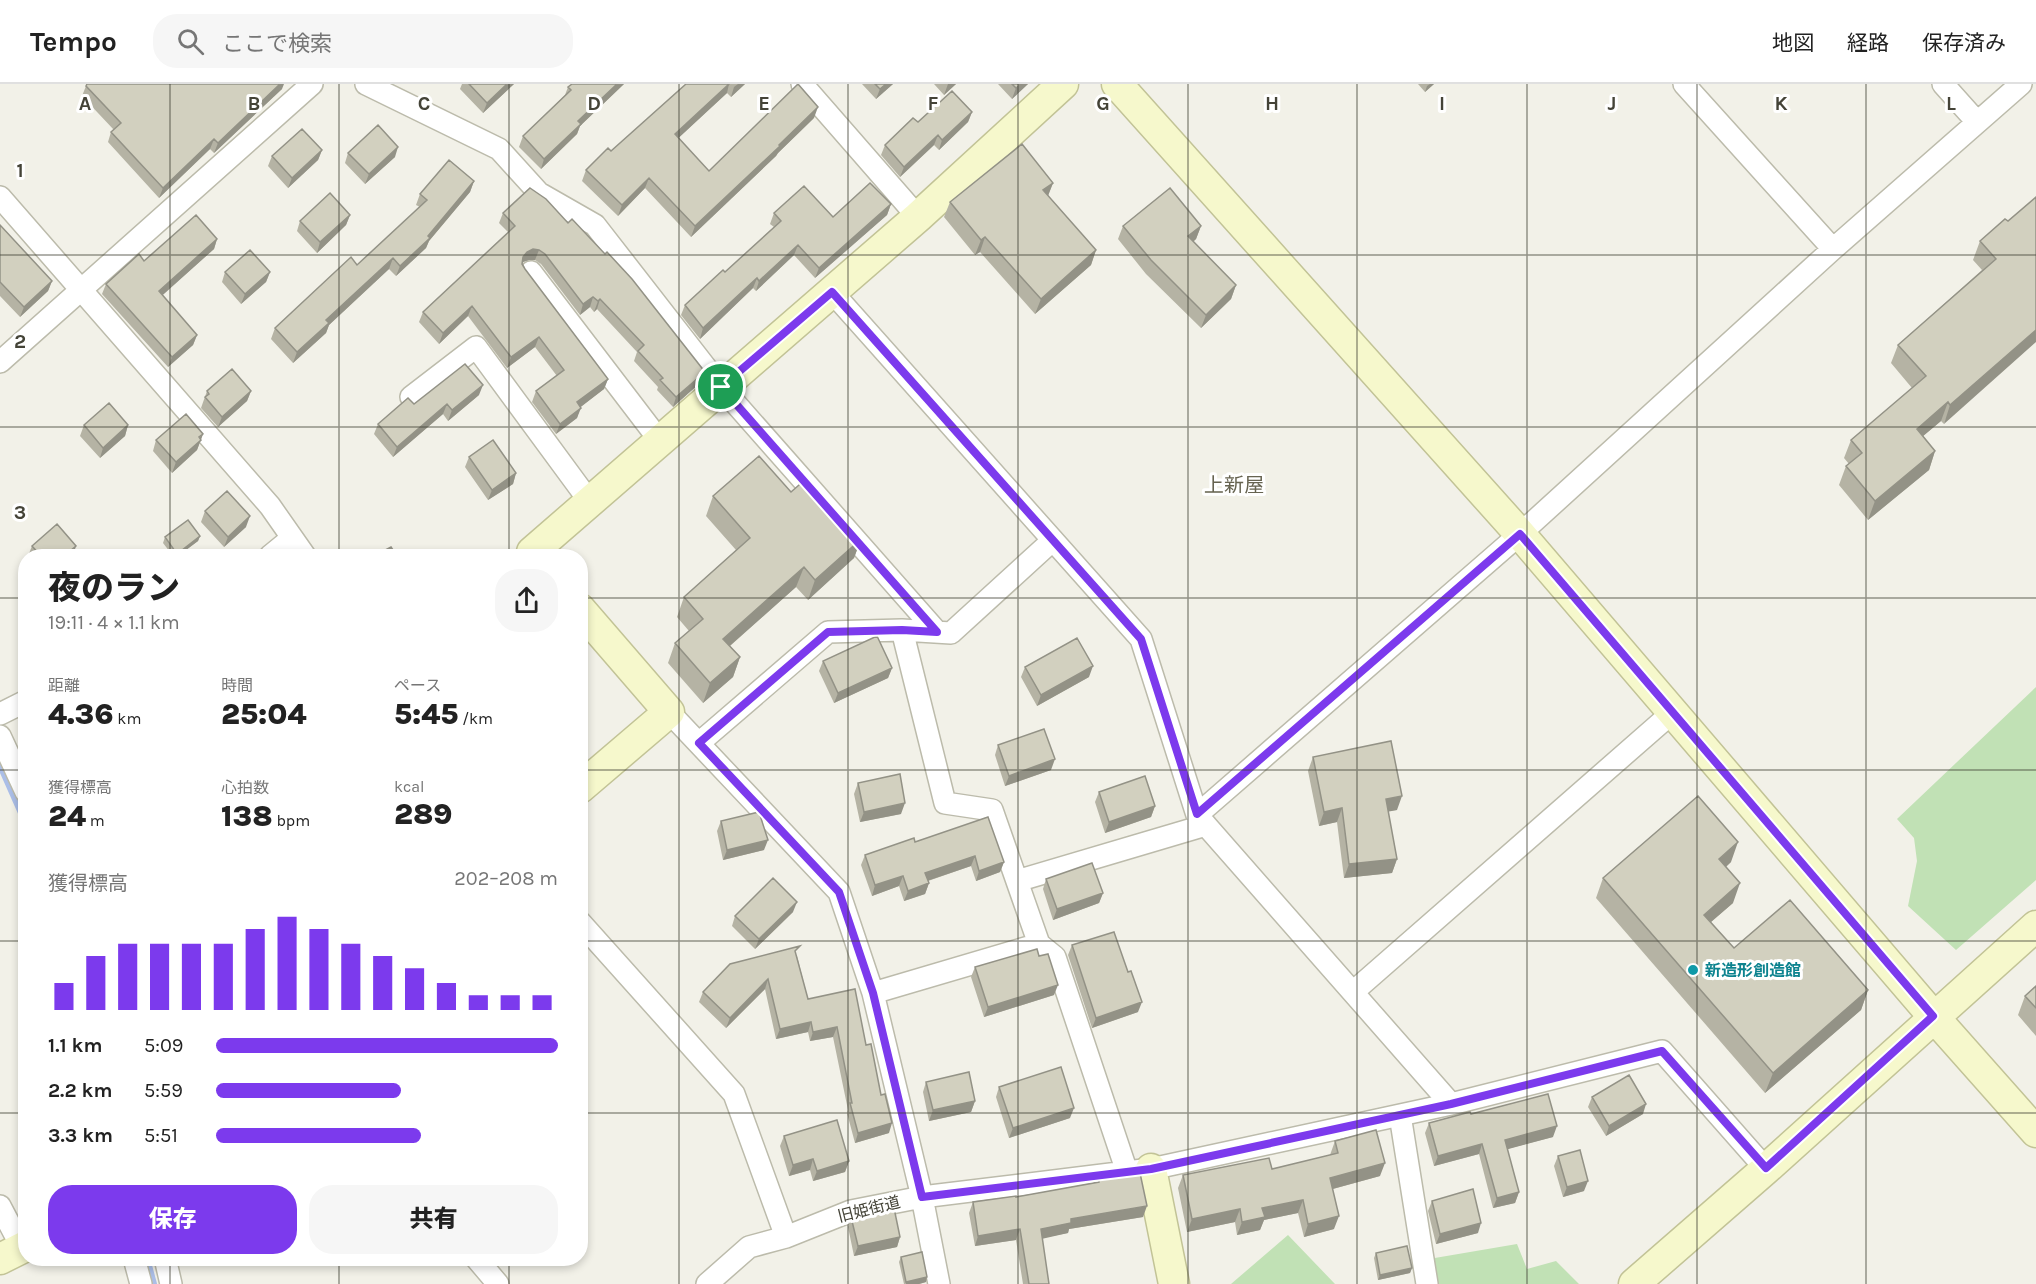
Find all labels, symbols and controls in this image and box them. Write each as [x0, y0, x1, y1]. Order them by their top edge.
search box [153, 14, 573, 68]
text: Tempo [30, 25, 117, 58]
icon: search [174, 25, 207, 58]
text: ここで検索 [222, 31, 332, 57]
text: 地図 [1772, 31, 1814, 55]
text: 経路 [1847, 31, 1889, 55]
text: 保存済み [1922, 31, 2006, 55]
text: A [79, 92, 92, 115]
text: B [248, 92, 260, 115]
text: C [418, 92, 430, 115]
text: D [587, 92, 601, 115]
text: E [758, 92, 770, 115]
text: F [928, 92, 939, 115]
text: G [1096, 92, 1110, 115]
text: H [1265, 92, 1279, 115]
text: I [1439, 92, 1445, 115]
text: J [1608, 92, 1616, 115]
text: K [1774, 92, 1788, 115]
text: L [1946, 92, 1956, 115]
text: 1 [16, 159, 24, 182]
text: 2 [14, 330, 26, 353]
pin [695, 361, 746, 412]
icon: arrive [704, 370, 737, 403]
district label: 上新屋 [1204, 474, 1264, 497]
text: 3 [14, 501, 26, 524]
text: 夜のラン [48, 569, 180, 607]
button: share [495, 569, 558, 632]
text: 19:11 · 4 × 1.1 km [48, 611, 180, 634]
text: 距離 [48, 676, 80, 695]
text: 時間 [221, 676, 253, 695]
text: ペース [394, 676, 441, 695]
text: 4.36 [48, 696, 114, 732]
text: 25:04 [221, 696, 307, 732]
text: 5:45 [394, 696, 458, 732]
text: km [114, 709, 141, 728]
text: /km [458, 709, 493, 728]
text: kcal [394, 777, 425, 796]
text: 獲得標高 [48, 778, 112, 797]
text: 心拍数 [221, 778, 269, 797]
text: 289 [394, 796, 453, 832]
text: 24 [48, 798, 86, 834]
text: 138 [221, 798, 273, 834]
text: m [86, 811, 105, 830]
text: bpm [273, 811, 310, 830]
text: 202–208 m [454, 867, 558, 890]
text: 獲得標高 [48, 872, 128, 895]
place label: 新造形創造館 [1705, 961, 1801, 980]
marker: 新造形創造館 [1686, 963, 1700, 977]
text: 1.1 km [48, 1034, 102, 1057]
text: 5:09 [144, 1034, 183, 1057]
text: 2.2 km [48, 1079, 112, 1102]
text: 5:59 [144, 1079, 183, 1102]
text: 3.3 km [48, 1124, 113, 1147]
text: 5:51 [144, 1124, 178, 1147]
button: 保存 [48, 1185, 297, 1254]
button: 共有 [309, 1185, 558, 1254]
street label: 旧姫街道 [836, 1192, 902, 1226]

